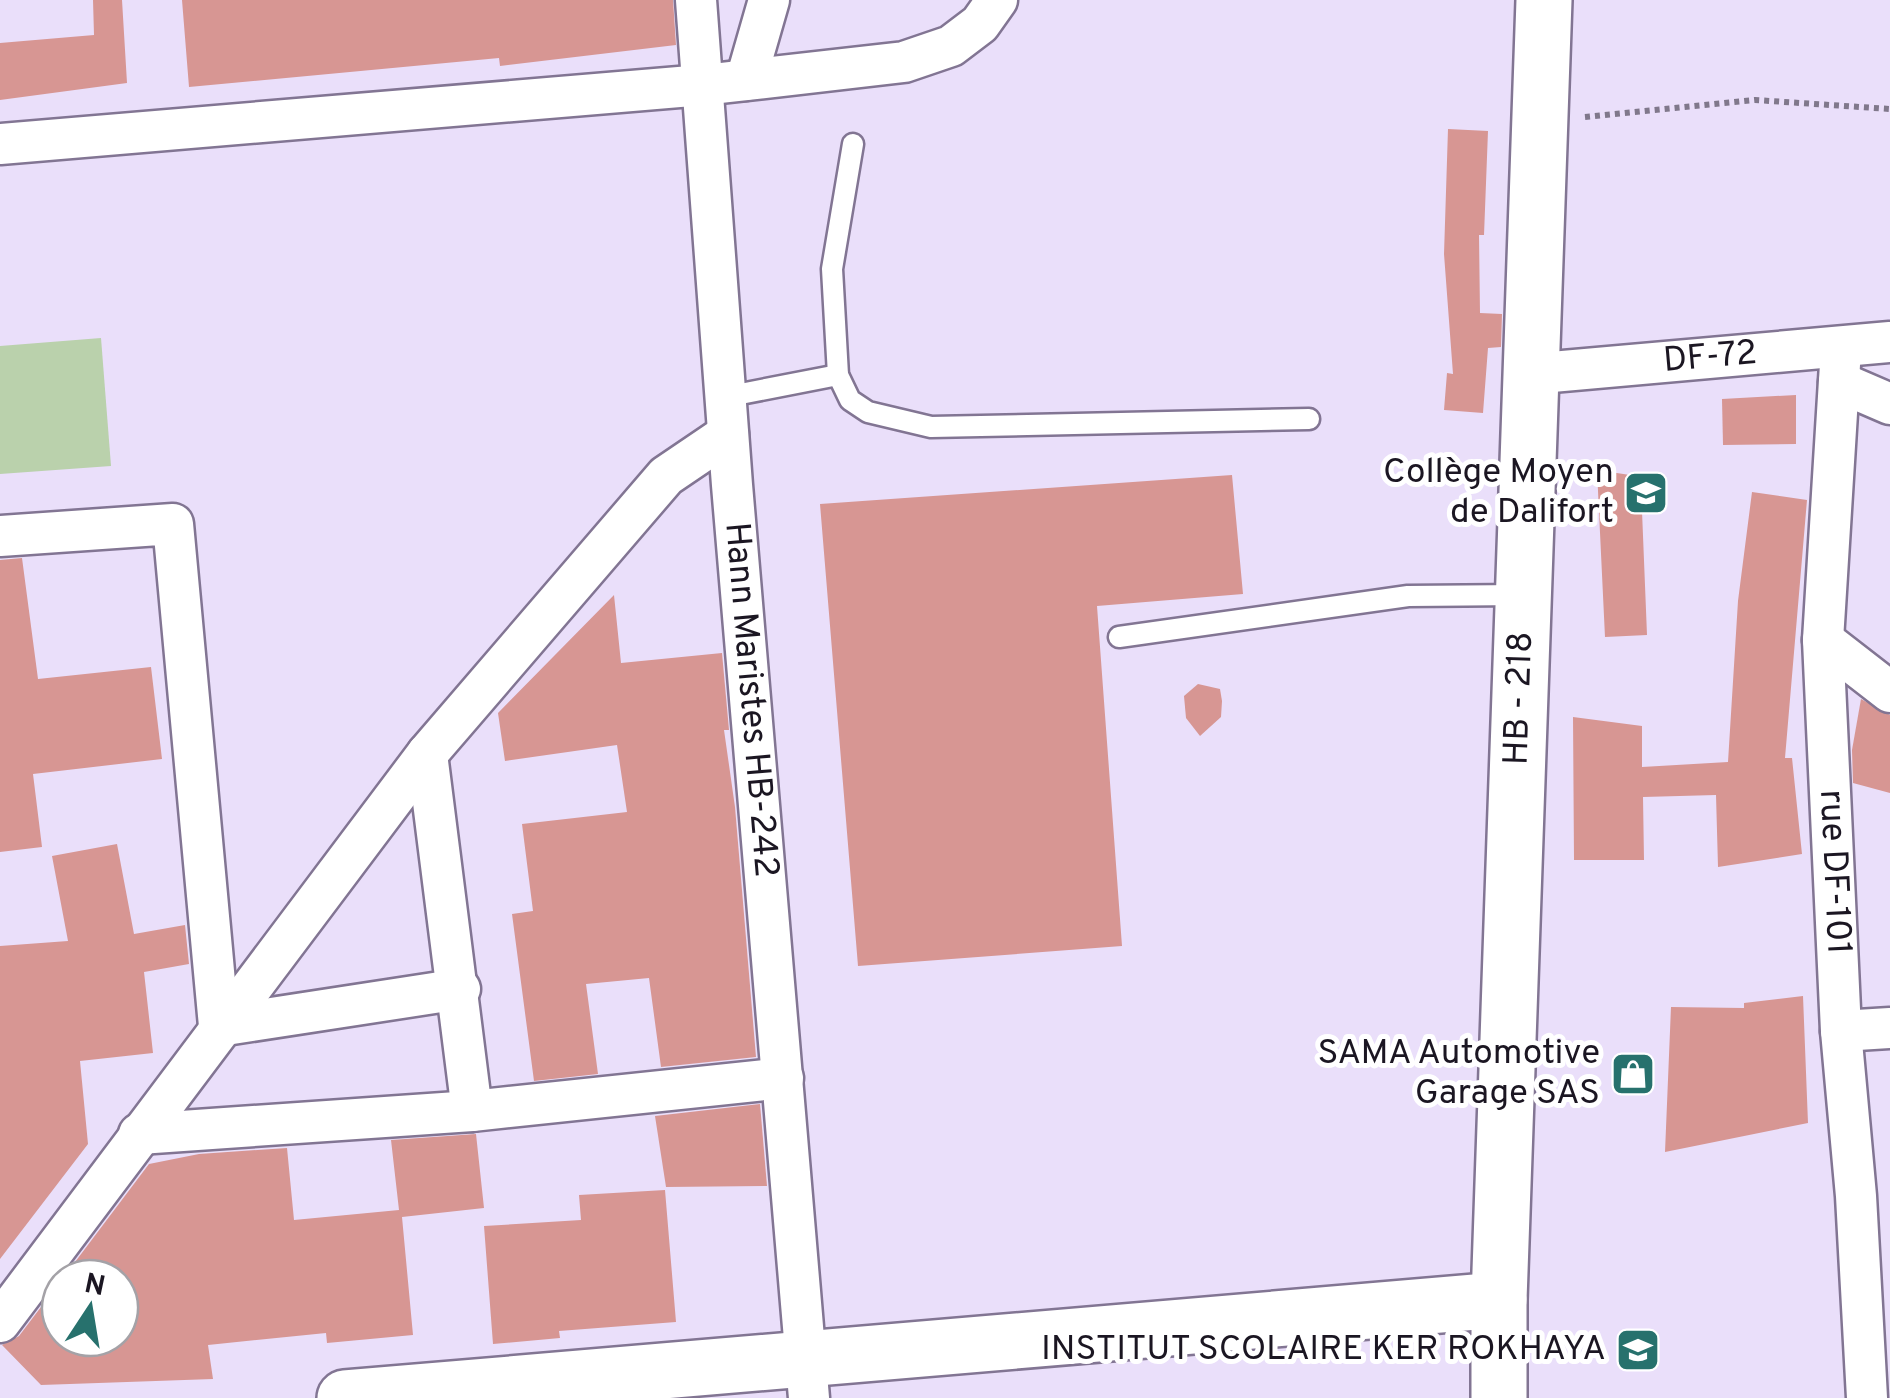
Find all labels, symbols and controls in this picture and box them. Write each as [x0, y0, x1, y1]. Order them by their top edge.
street label: DF-72 [1661, 332, 1759, 384]
place label: Collège Moyen de Dalifort [1383, 451, 1614, 535]
school or university icon: Collège Moyen de Dalifort [1623, 470, 1669, 516]
street label: Hann Maristes HB-242 [713, 521, 787, 879]
street label: HB - 218 [1496, 631, 1544, 766]
street label: rue DF-101 [1808, 789, 1859, 956]
place label: SAMA Automotive Garage SAS [1318, 1032, 1600, 1116]
shop icon: SAMA Automotive Garage SAS [1610, 1051, 1656, 1097]
north arrow [40, 1258, 140, 1358]
text: N [81, 1267, 108, 1306]
school or university icon: INSTITUT SCOLAIRE KER ROKHAYA [1615, 1327, 1661, 1373]
place label: INSTITUT SCOLAIRE KER ROKHAYA [1041, 1328, 1606, 1372]

